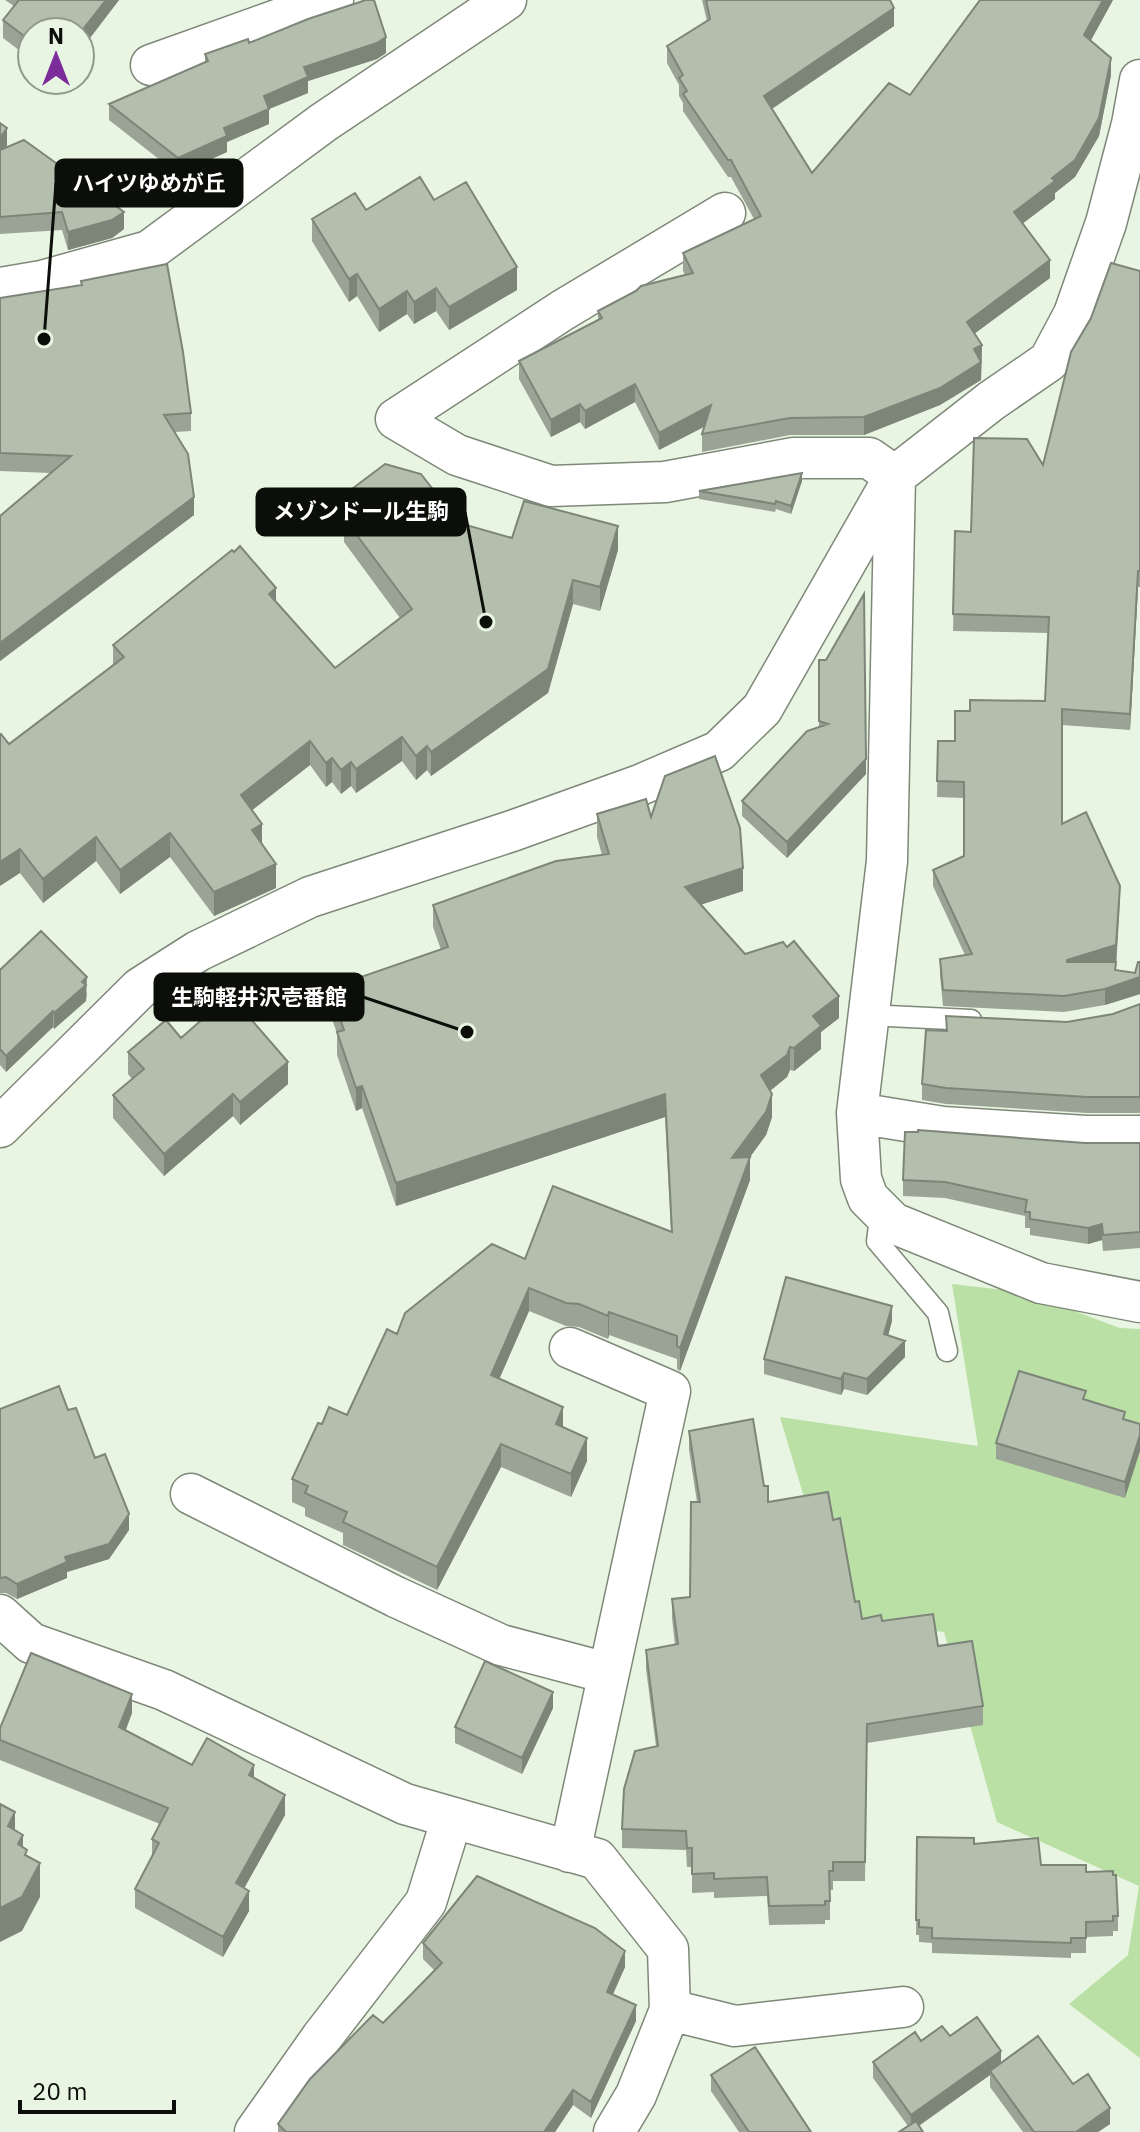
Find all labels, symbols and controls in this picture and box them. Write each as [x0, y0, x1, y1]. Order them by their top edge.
north arrow [16, 16, 96, 96]
text: N [48, 21, 64, 50]
callout: ハイツゆめが丘 [56, 160, 242, 206]
text: ハイツゆめが丘 [72, 168, 226, 197]
callout: メゾンドール生駒 [257, 489, 465, 535]
text: メゾンドール生駒 [273, 496, 449, 525]
callout: 生駒軽井沢壱番館 [155, 974, 363, 1020]
text: 生駒軽井沢壱番館 [171, 982, 347, 1011]
scale bar [20, 2064, 174, 2114]
text: 20 m [32, 2075, 87, 2107]

